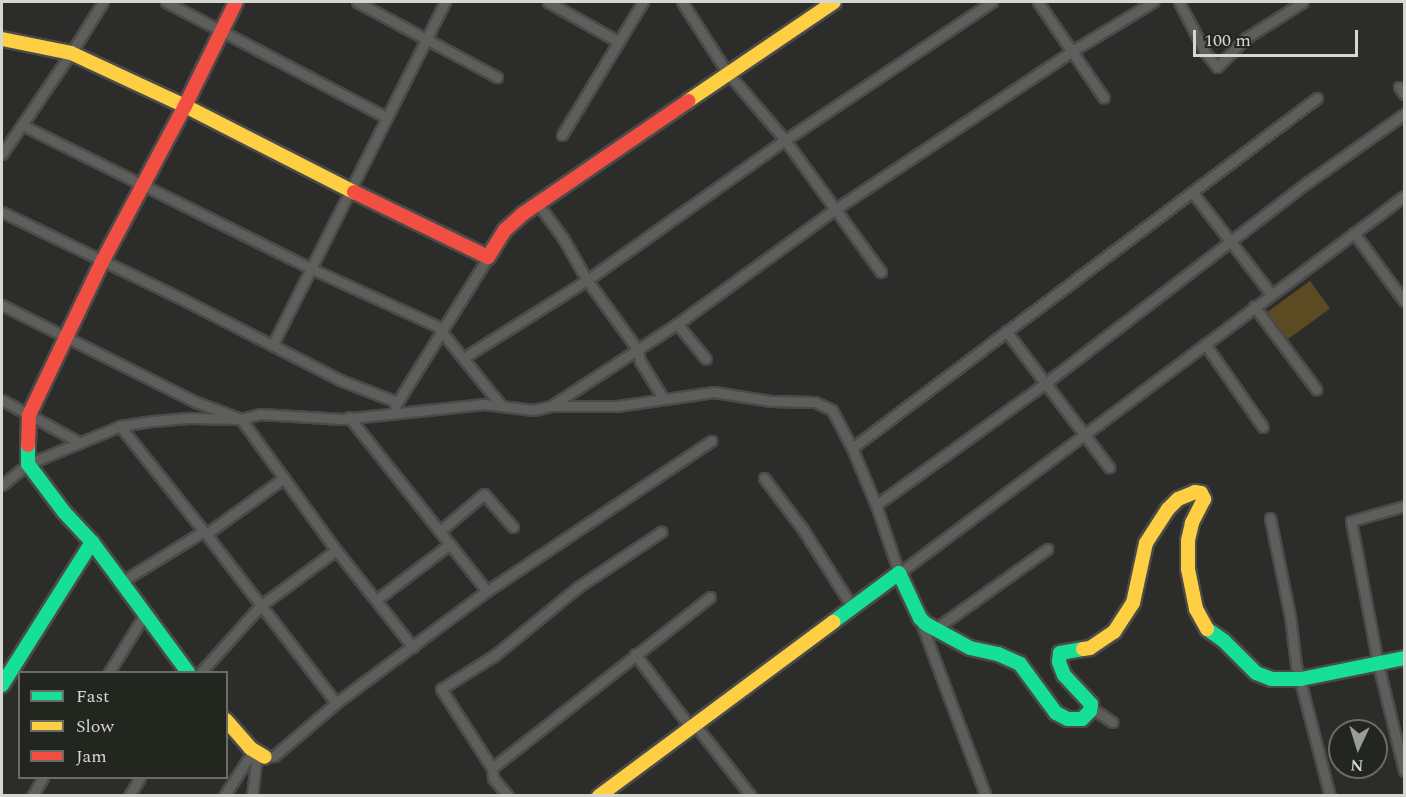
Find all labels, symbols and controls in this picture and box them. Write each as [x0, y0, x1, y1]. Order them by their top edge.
scale bar [1196, 18, 1361, 56]
text: 100 m [1204, 27, 1251, 54]
legend [18, 671, 228, 779]
text: Fast [76, 683, 109, 710]
text: Slow [76, 713, 114, 740]
north arrow [1328, 719, 1388, 779]
text: Jam [76, 743, 107, 770]
text: N [1350, 753, 1364, 777]

